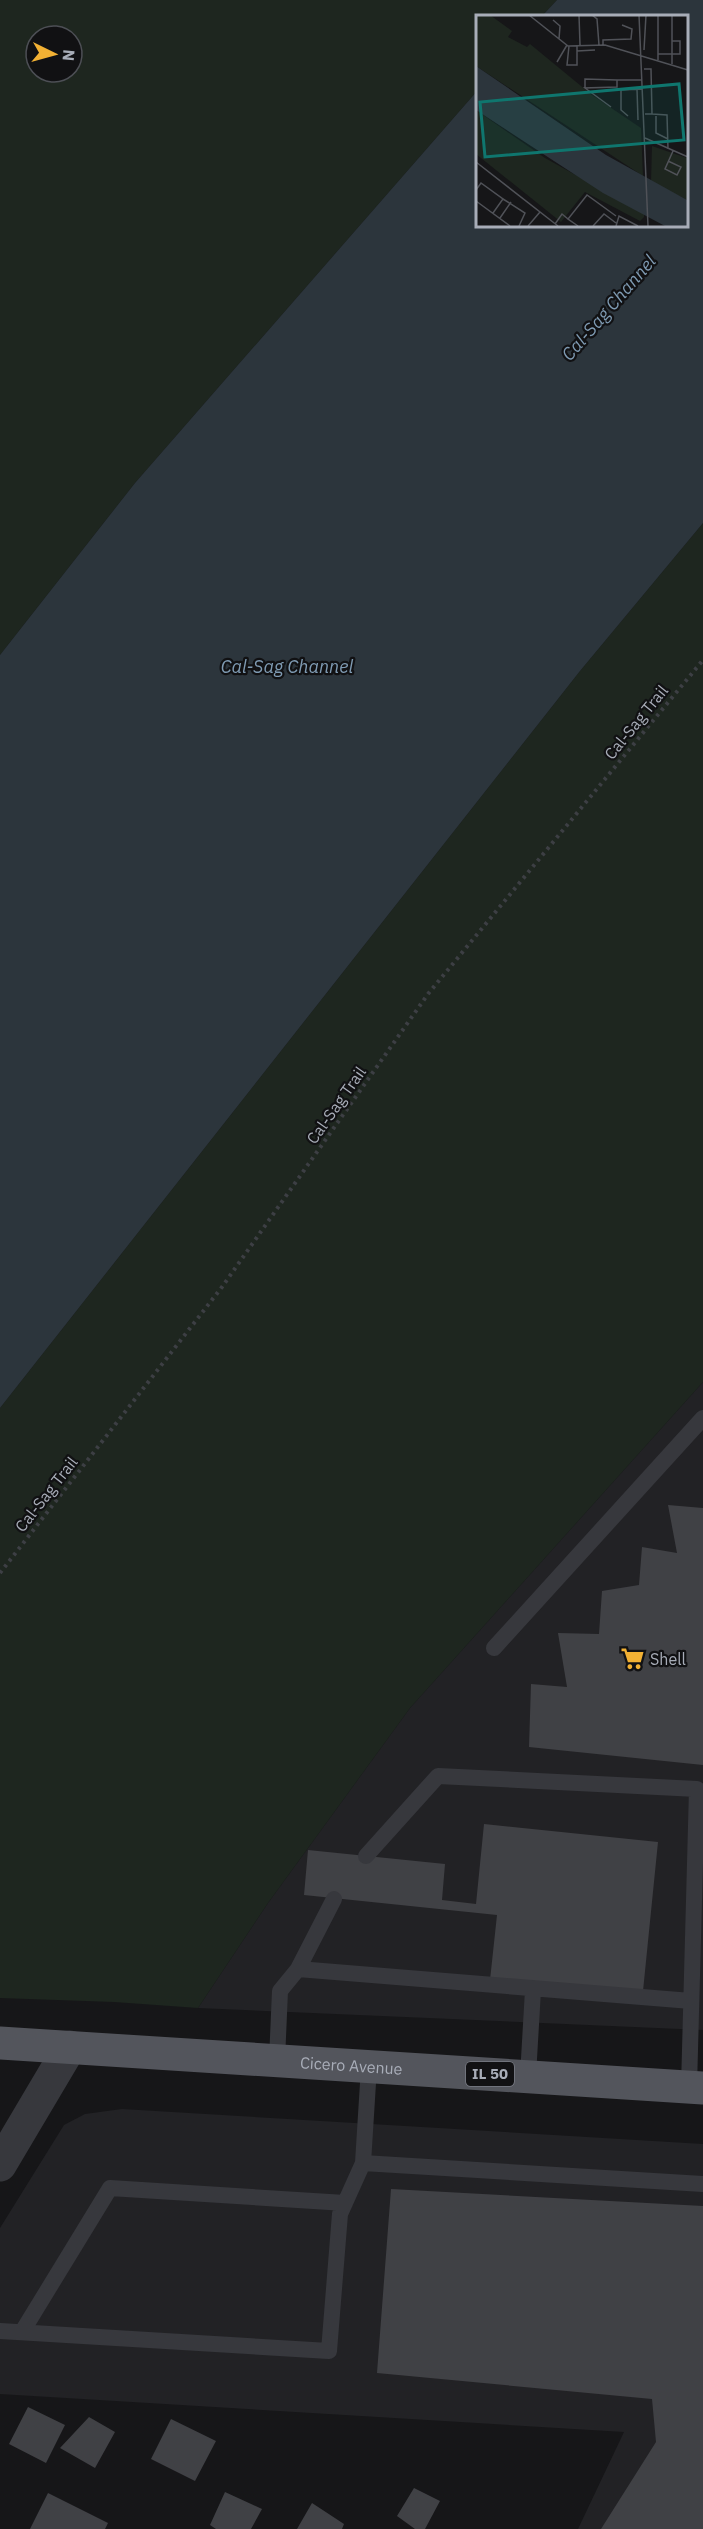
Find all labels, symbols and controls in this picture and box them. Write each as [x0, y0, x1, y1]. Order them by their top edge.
inset map [476, 15, 688, 226]
north arrow [24, 24, 84, 84]
text: N [58, 49, 79, 62]
water label: Cal-Sag Channel [557, 250, 661, 365]
water label: Cal-Sag Channel [221, 655, 353, 678]
street label: Cal-Sag Trail [600, 681, 672, 763]
street label: Cal-Sag Trail [302, 1062, 370, 1148]
street label: Cal-Sag Trail [10, 1452, 82, 1536]
supermarket icon: Shell [619, 1646, 645, 1672]
place label: Shell [650, 1649, 686, 1669]
street label: Cicero Avenue [299, 2052, 403, 2079]
road number: IL 50 [466, 2062, 514, 2086]

